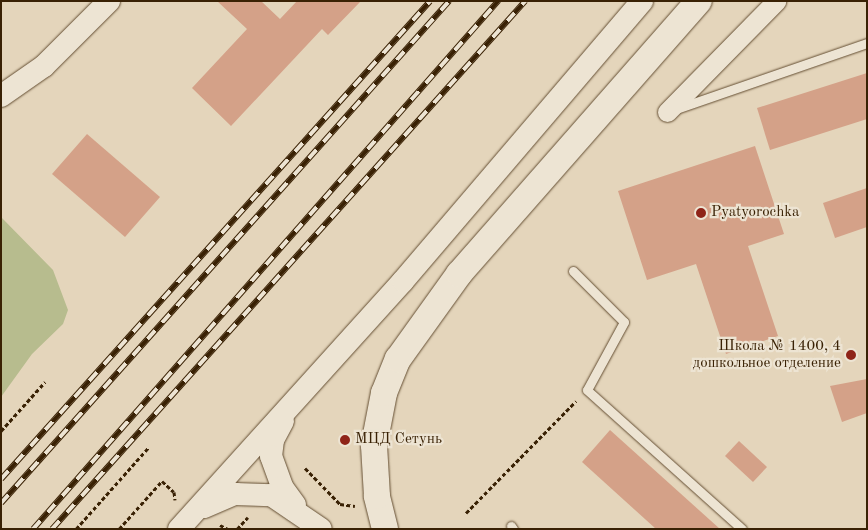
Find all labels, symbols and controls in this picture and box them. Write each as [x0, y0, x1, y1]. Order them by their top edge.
place label: Pyatyorochka [711, 204, 799, 222]
marker: Pyatyorochka [695, 207, 707, 219]
place label: Школа № 1400, 4 дошкольное отделение [693, 337, 841, 372]
marker: Школа № 1400, 4 дошкольное отделение [845, 349, 857, 361]
place label: МЦД Сетунь [355, 431, 442, 449]
marker: МЦД Сетунь [339, 434, 351, 446]

